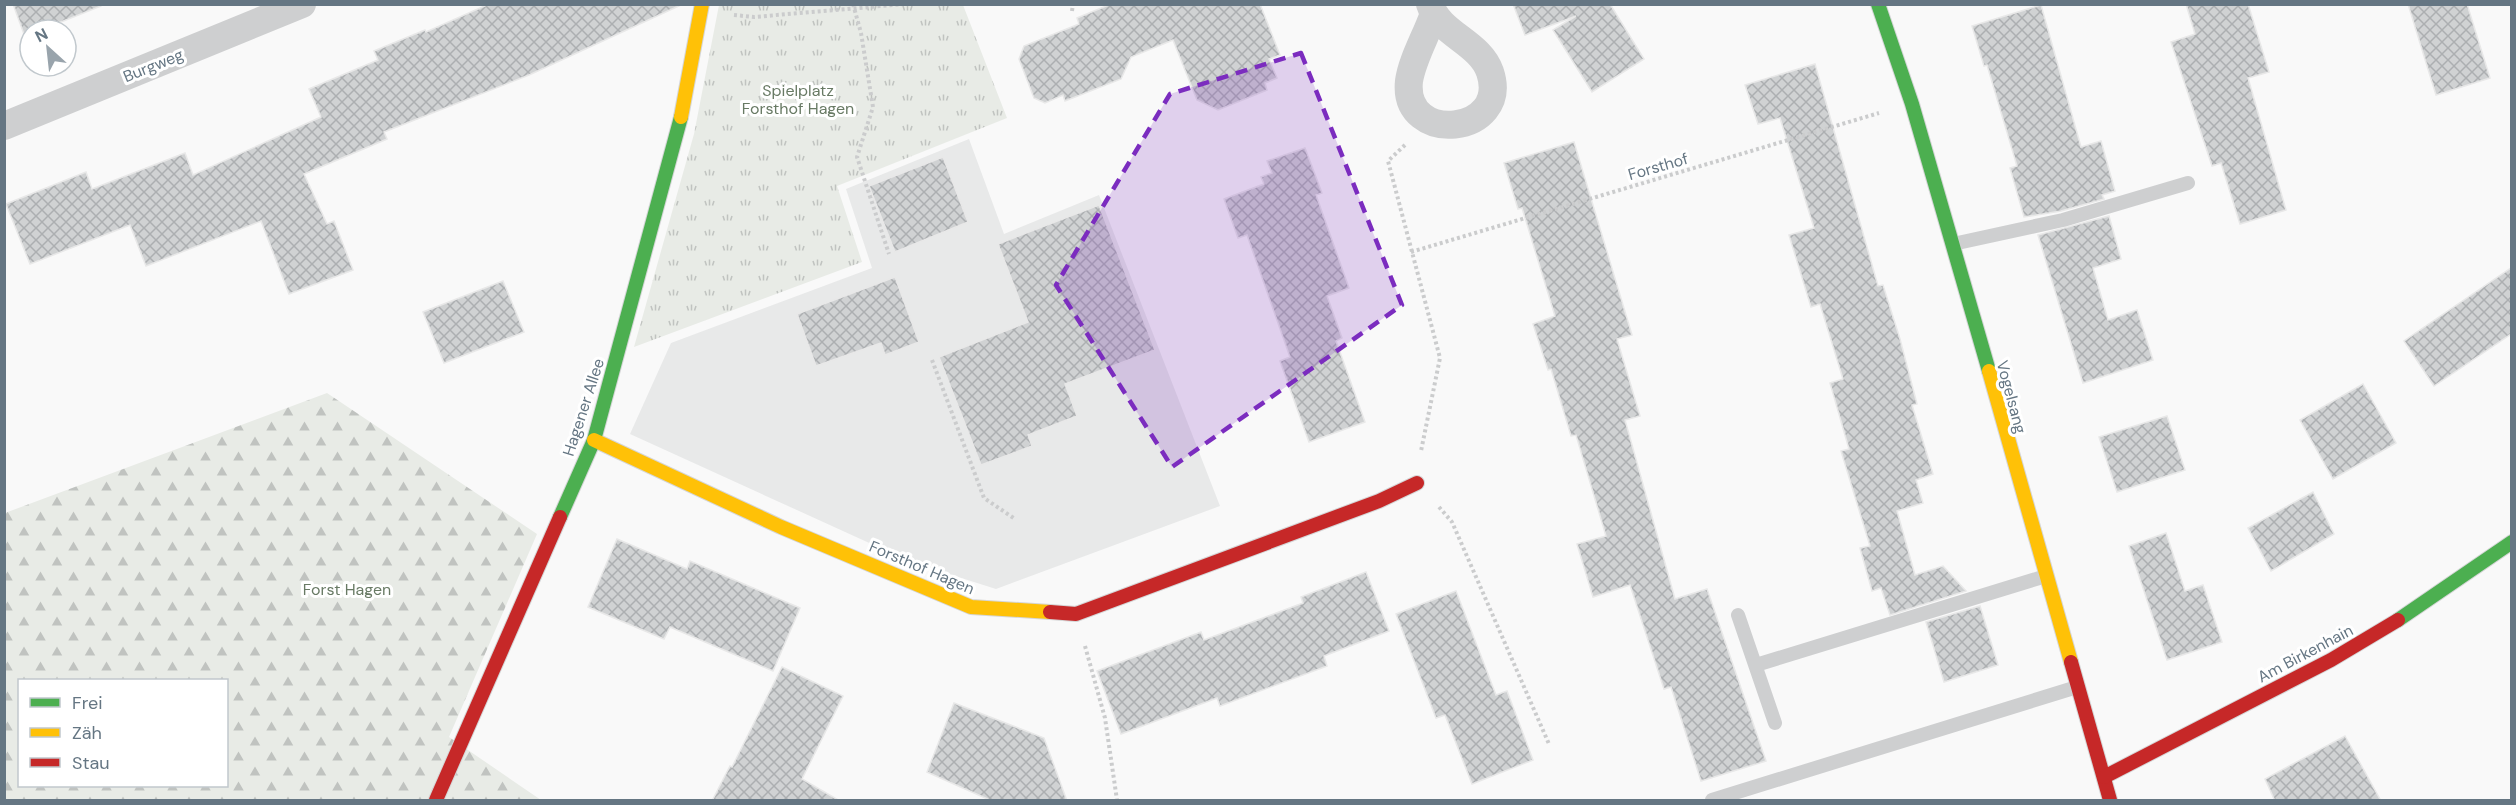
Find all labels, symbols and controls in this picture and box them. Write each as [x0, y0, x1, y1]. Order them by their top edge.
north arrow [18, 18, 78, 78]
text: N [31, 23, 51, 47]
street label: Burgweg [120, 44, 187, 87]
park label: Spielplatz Forsthof Hagen [742, 80, 854, 119]
street label: Forsthof [1626, 148, 1691, 185]
street label: Hagener Allee [558, 356, 609, 459]
street label: Vogelsang [1992, 358, 2031, 436]
street label: Forsthof Hagen [866, 536, 978, 599]
park label: Forst Hagen [303, 579, 391, 600]
street label: Am Birkenhain [2254, 619, 2357, 687]
legend [18, 679, 228, 787]
text: Frei [72, 691, 103, 715]
text: Zäh [72, 721, 102, 745]
text: Stau [72, 751, 110, 775]

